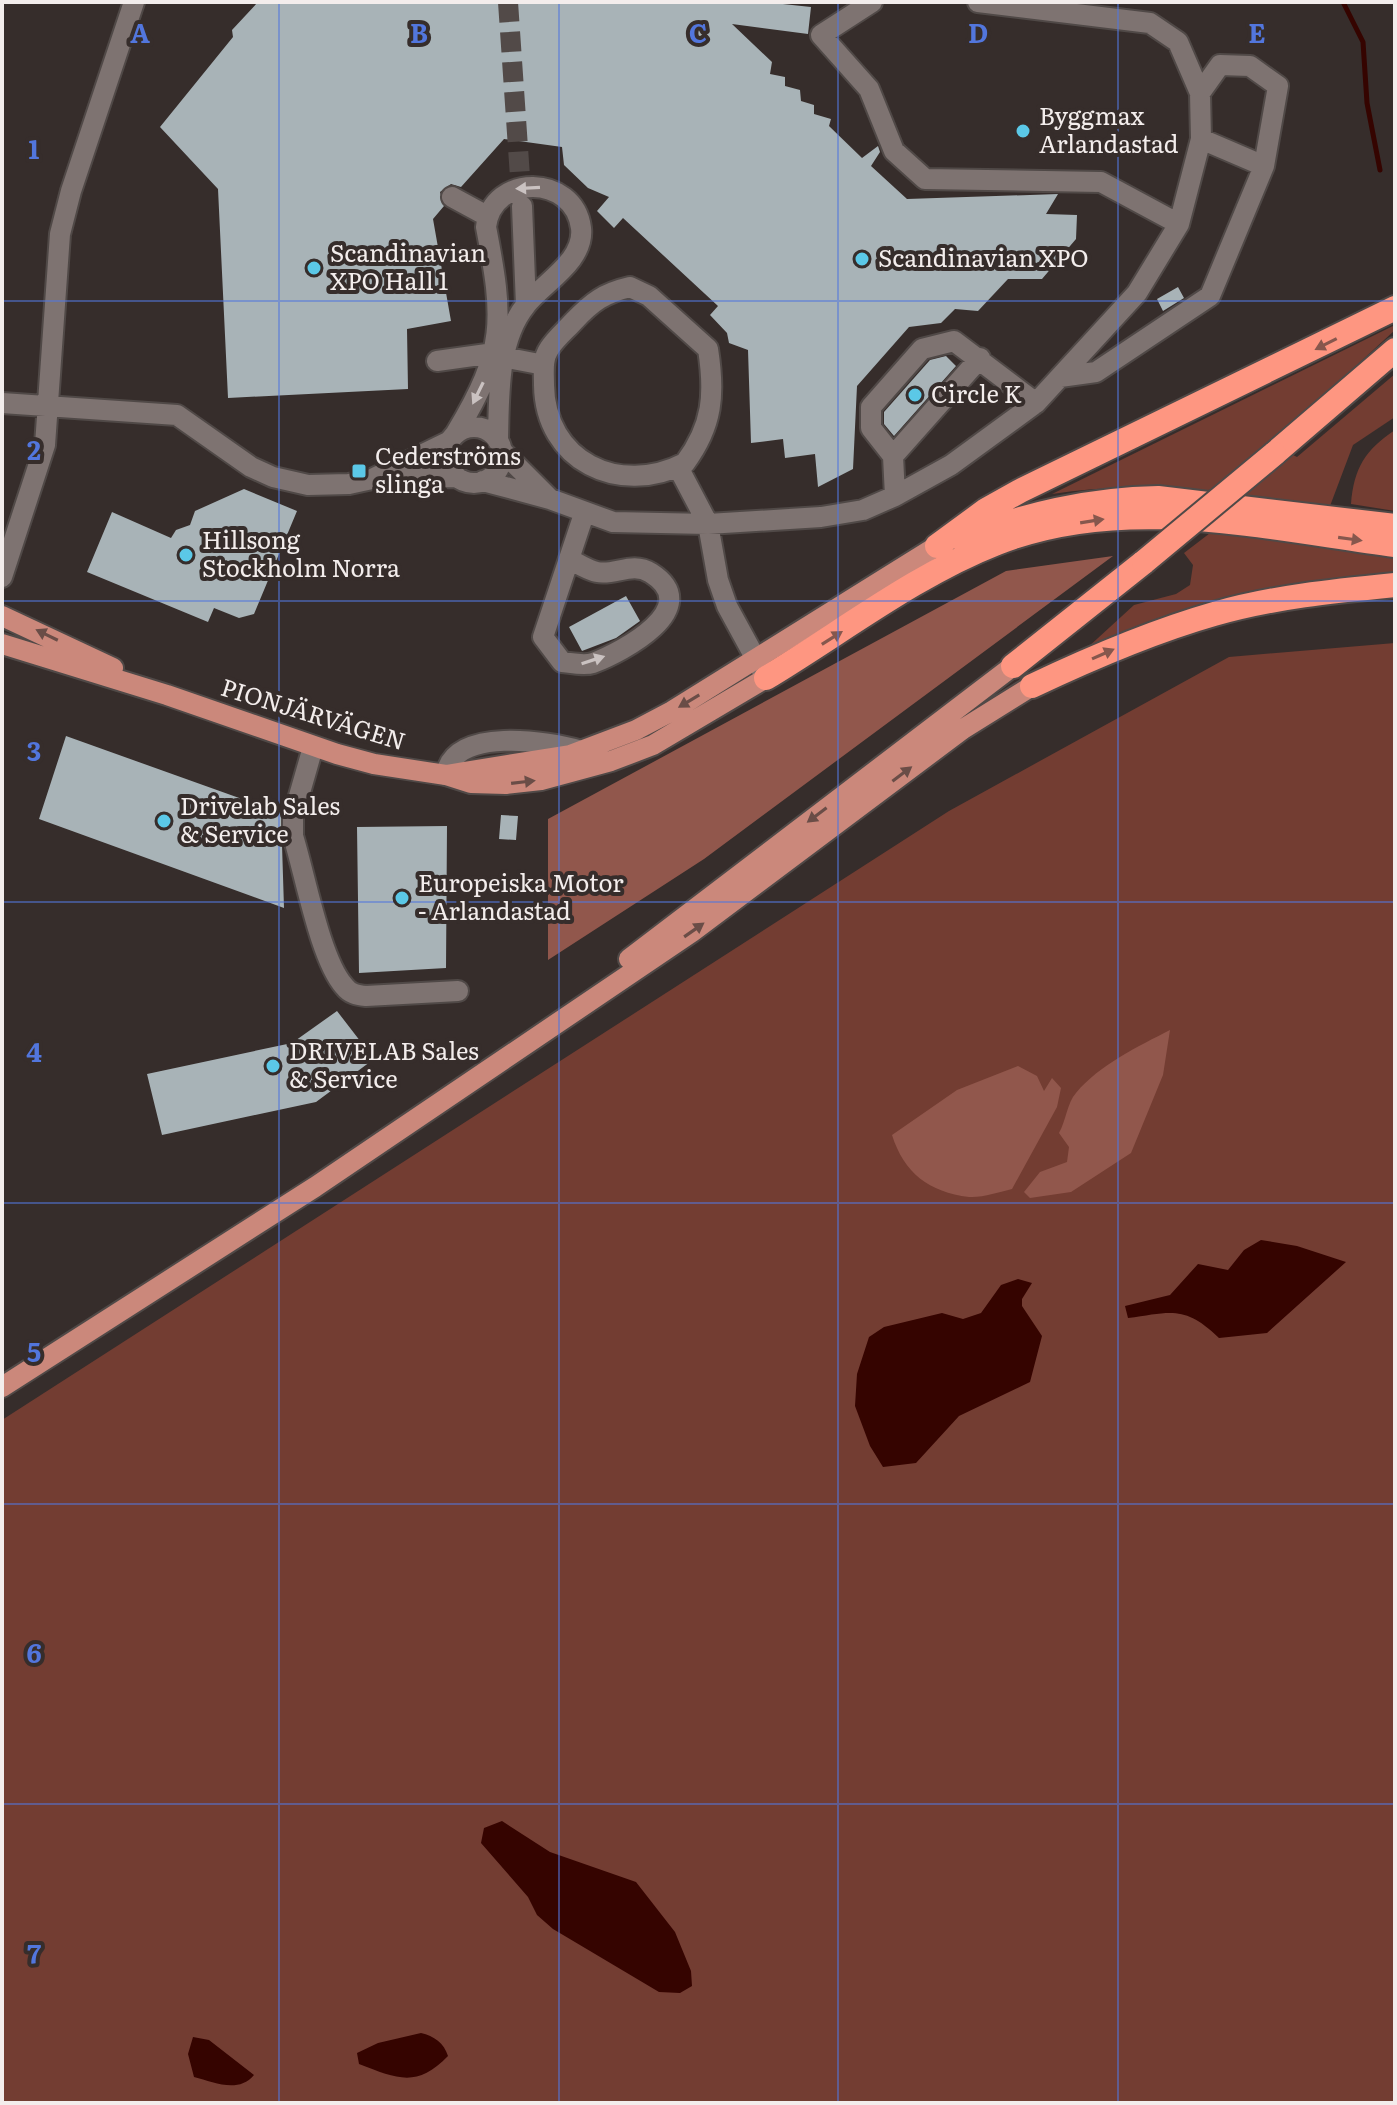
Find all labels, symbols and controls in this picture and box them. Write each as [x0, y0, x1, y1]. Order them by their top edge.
text: A [130, 12, 150, 51]
text: B [410, 12, 428, 51]
text: C [689, 12, 707, 51]
text: D [968, 12, 988, 51]
text: E [1248, 12, 1266, 51]
place label: Byggmax Arlandastad [1039, 97, 1179, 160]
marker: Byggmax Arlandastad [1014, 122, 1032, 140]
text: 1 [29, 128, 40, 167]
one-way arrow [514, 182, 540, 195]
place label: Scandinavian XPO Hall 1 [330, 234, 486, 297]
place label: Scandinavian XPO [878, 239, 1089, 274]
marker: Scandinavian XPO [853, 250, 871, 268]
marker: Scandinavian XPO Hall 1 [305, 259, 323, 277]
one-way arrow [1314, 337, 1337, 350]
place label: Circle K [931, 375, 1022, 410]
one-way arrow [472, 382, 485, 405]
marker: Circle K [906, 386, 924, 404]
text: 2 [27, 429, 41, 468]
place label: Cederströms slinga [375, 437, 521, 500]
marker: Cederströms slinga [350, 462, 368, 480]
one-way arrow [1080, 514, 1105, 527]
place label: Hillsong Stockholm Norra [202, 521, 400, 584]
one-way arrow [1338, 533, 1363, 546]
marker: Hillsong Stockholm Norra [177, 546, 195, 564]
one-way arrow [36, 629, 59, 642]
one-way arrow [821, 631, 843, 645]
one-way arrow [1091, 647, 1115, 661]
one-way arrow [581, 653, 605, 666]
street label: PIONJÄRVÄGEN [217, 668, 410, 757]
one-way arrow [678, 693, 700, 707]
text: 3 [27, 730, 41, 769]
one-way arrow [892, 767, 913, 783]
one-way arrow [511, 775, 536, 788]
place label: Drivelab Sales & Service [180, 787, 340, 850]
one-way arrow [807, 806, 827, 822]
marker: Drivelab Sales & Service [155, 812, 173, 830]
place label: Europeiska Motor - Arlandastad [418, 864, 624, 927]
marker: Europeiska Motor - Arlandastad [393, 889, 411, 907]
one-way arrow [684, 923, 705, 938]
text: 4 [26, 1031, 42, 1070]
place label: DRIVELAB Sales & Service [289, 1032, 479, 1095]
marker: DRIVELAB Sales & Service [264, 1057, 282, 1075]
text: 5 [27, 1331, 41, 1370]
text: 6 [26, 1632, 42, 1671]
text: 7 [27, 1933, 41, 1972]

